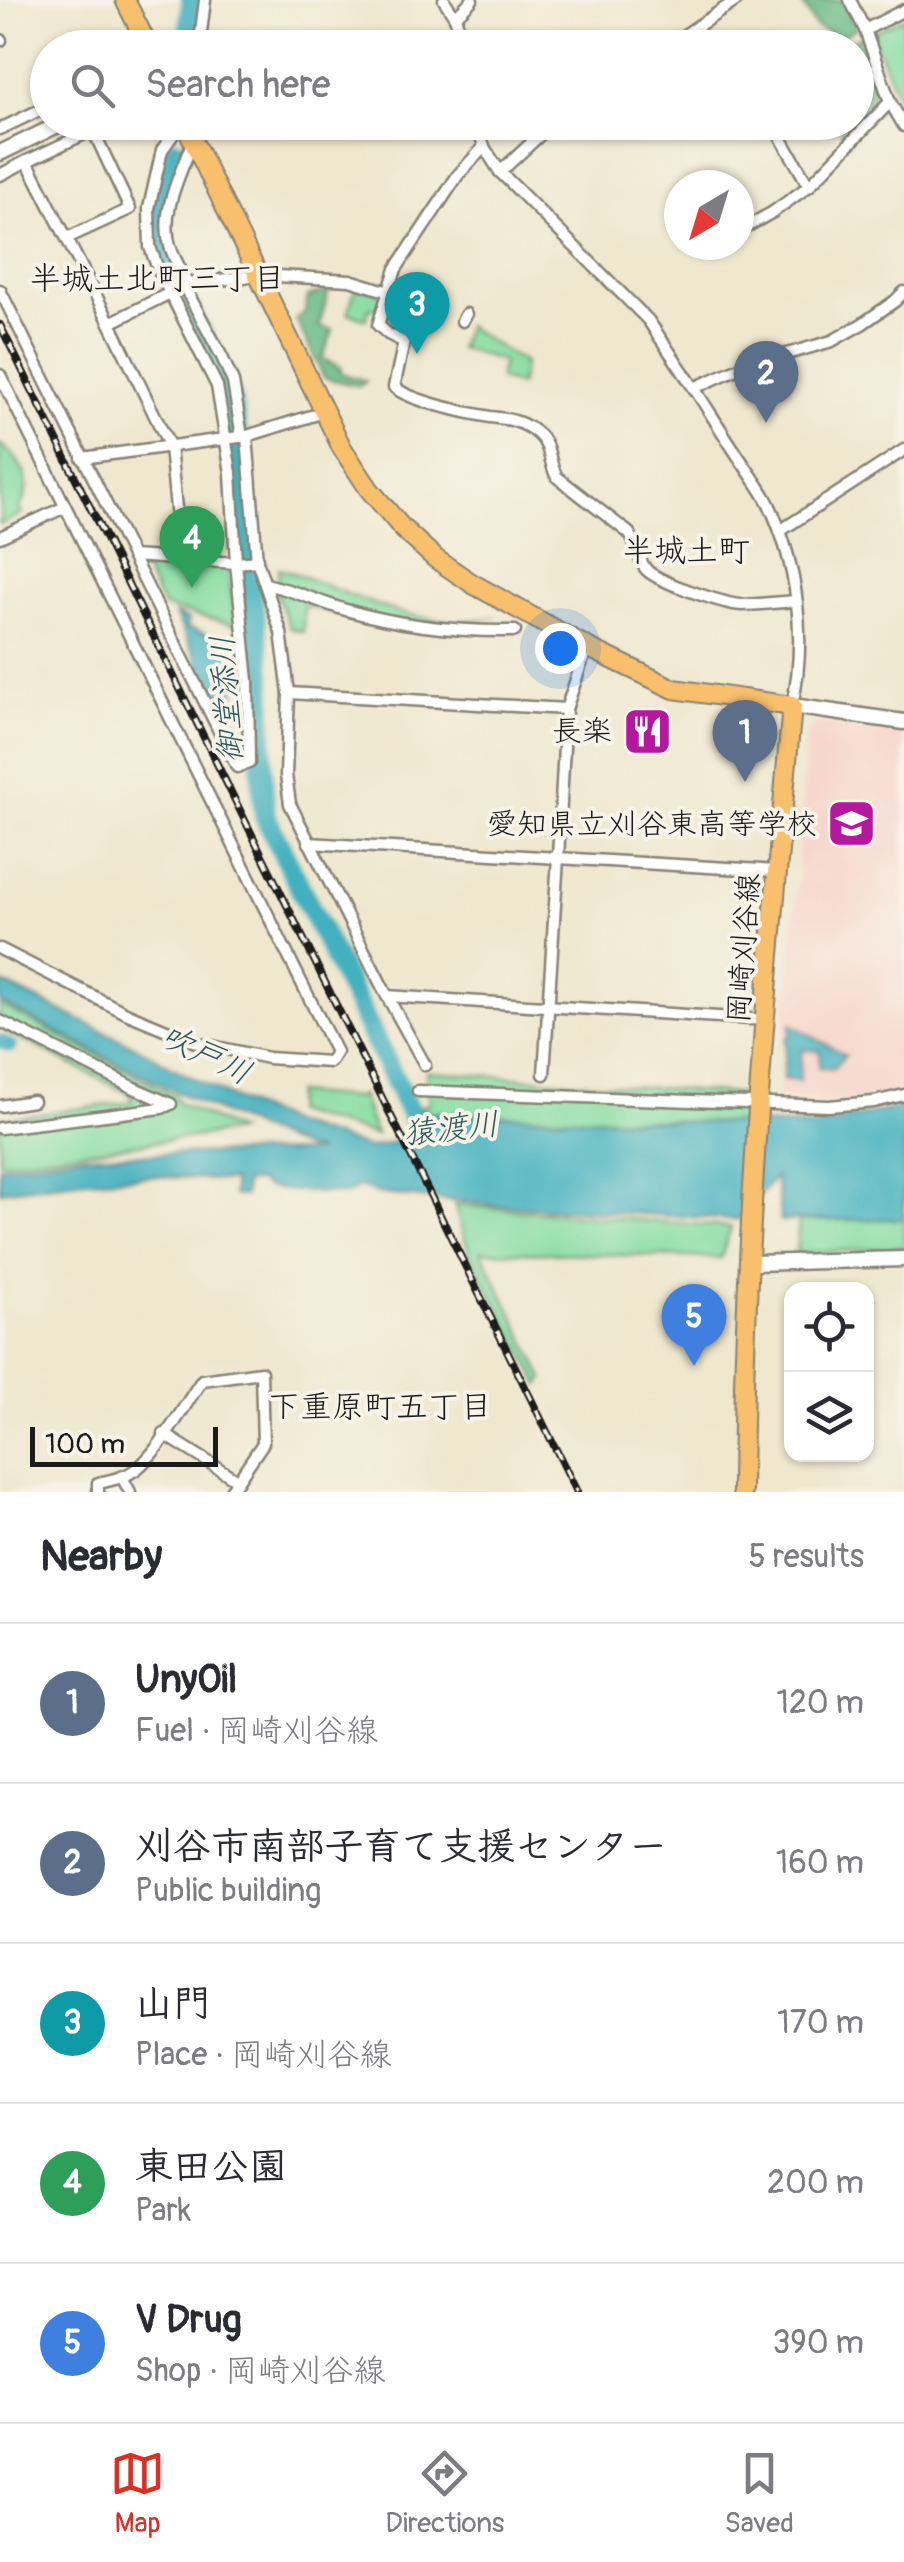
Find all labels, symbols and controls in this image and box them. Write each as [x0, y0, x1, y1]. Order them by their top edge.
search box [30, 30, 874, 140]
icon: search [65, 58, 120, 113]
text: Search here [145, 61, 331, 109]
north arrow [664, 170, 754, 260]
district label: 半城土北町三丁目 [29, 259, 285, 299]
pin: 3 [384, 272, 450, 354]
pin: 2 [734, 340, 798, 423]
pin: 4 [160, 506, 224, 588]
district label: 半城土町 [622, 531, 750, 571]
your location [535, 623, 586, 674]
water label: 御堂添川 [203, 634, 251, 764]
pin: 1 [712, 700, 778, 782]
restaurant icon: 長楽 [621, 705, 673, 757]
place label: 長楽 [552, 713, 612, 750]
school or university icon: 愛知県立刈谷東高等学校 [826, 798, 878, 850]
place label: 愛知県立刈谷東高等学校 [487, 806, 817, 843]
street label: 岡崎刈谷線 [720, 872, 768, 1024]
water label: 吹戸川 [154, 1016, 258, 1094]
water label: 猿渡川 [401, 1104, 501, 1154]
map controls [784, 1282, 874, 1462]
button: locate [784, 1282, 874, 1372]
pin: 5 [662, 1284, 726, 1366]
button: layers [784, 1372, 874, 1462]
district label: 下重原町五丁目 [268, 1387, 492, 1427]
scale bar [30, 1422, 218, 1466]
text: 100 m [45, 1427, 125, 1462]
text: Nearby [40, 1531, 162, 1583]
text: 5 results [749, 1537, 864, 1577]
text: UnyOil [135, 1656, 237, 1704]
text: 1 [66, 1683, 79, 1723]
text: 120 m [776, 1683, 864, 1723]
text: Fuel · 岡崎刈谷線 [135, 1711, 378, 1751]
text: 刈谷市南部子育て支援センター [135, 1823, 667, 1871]
text: 2 [64, 1843, 81, 1883]
text: 160 m [776, 1843, 864, 1883]
text: Public building [135, 1871, 321, 1911]
text: 山門 [135, 1980, 211, 2028]
text: 3 [64, 2003, 81, 2043]
text: 170 m [777, 2003, 864, 2043]
text: Place · 岡崎刈谷線 [135, 2035, 391, 2075]
text: 東田公園 [135, 2143, 287, 2191]
text: 4 [63, 2163, 82, 2203]
text: 200 m [767, 2163, 864, 2203]
text: Park [135, 2191, 191, 2231]
text: V Drug [135, 2296, 242, 2344]
text: 5 [64, 2323, 81, 2363]
text: 390 m [772, 2323, 864, 2363]
text: Shop · 岡崎刈谷線 [135, 2351, 386, 2391]
tab: Map [110, 2446, 165, 2541]
tab: Directions [385, 2446, 504, 2541]
tab: Saved [724, 2446, 794, 2541]

